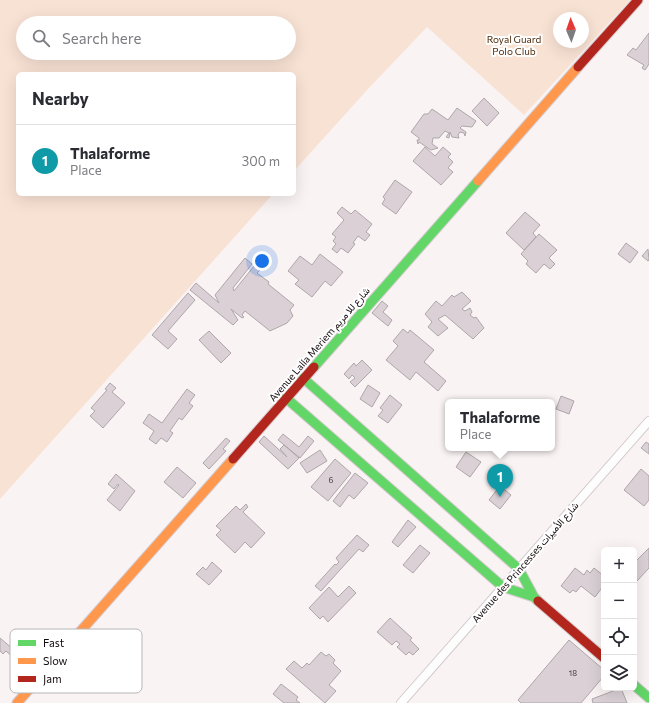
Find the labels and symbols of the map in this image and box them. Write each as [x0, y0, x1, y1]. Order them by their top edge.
north arrow [553, 12, 589, 48]
park label: Royal Guard Polo Club [487, 33, 542, 57]
your location [252, 251, 272, 271]
street label: Avenue Lalla Meriem شارع للا مريم [266, 284, 373, 404]
pin: 1 [487, 464, 513, 497]
house number: 6 [329, 475, 334, 485]
street label: Avenue des Princesses شارع الأميرات [469, 499, 582, 625]
legend [10, 629, 142, 693]
text: Fast [43, 636, 65, 649]
text: Slow [43, 654, 68, 667]
house number: 18 [569, 668, 577, 678]
text: Jam [43, 672, 62, 686]

